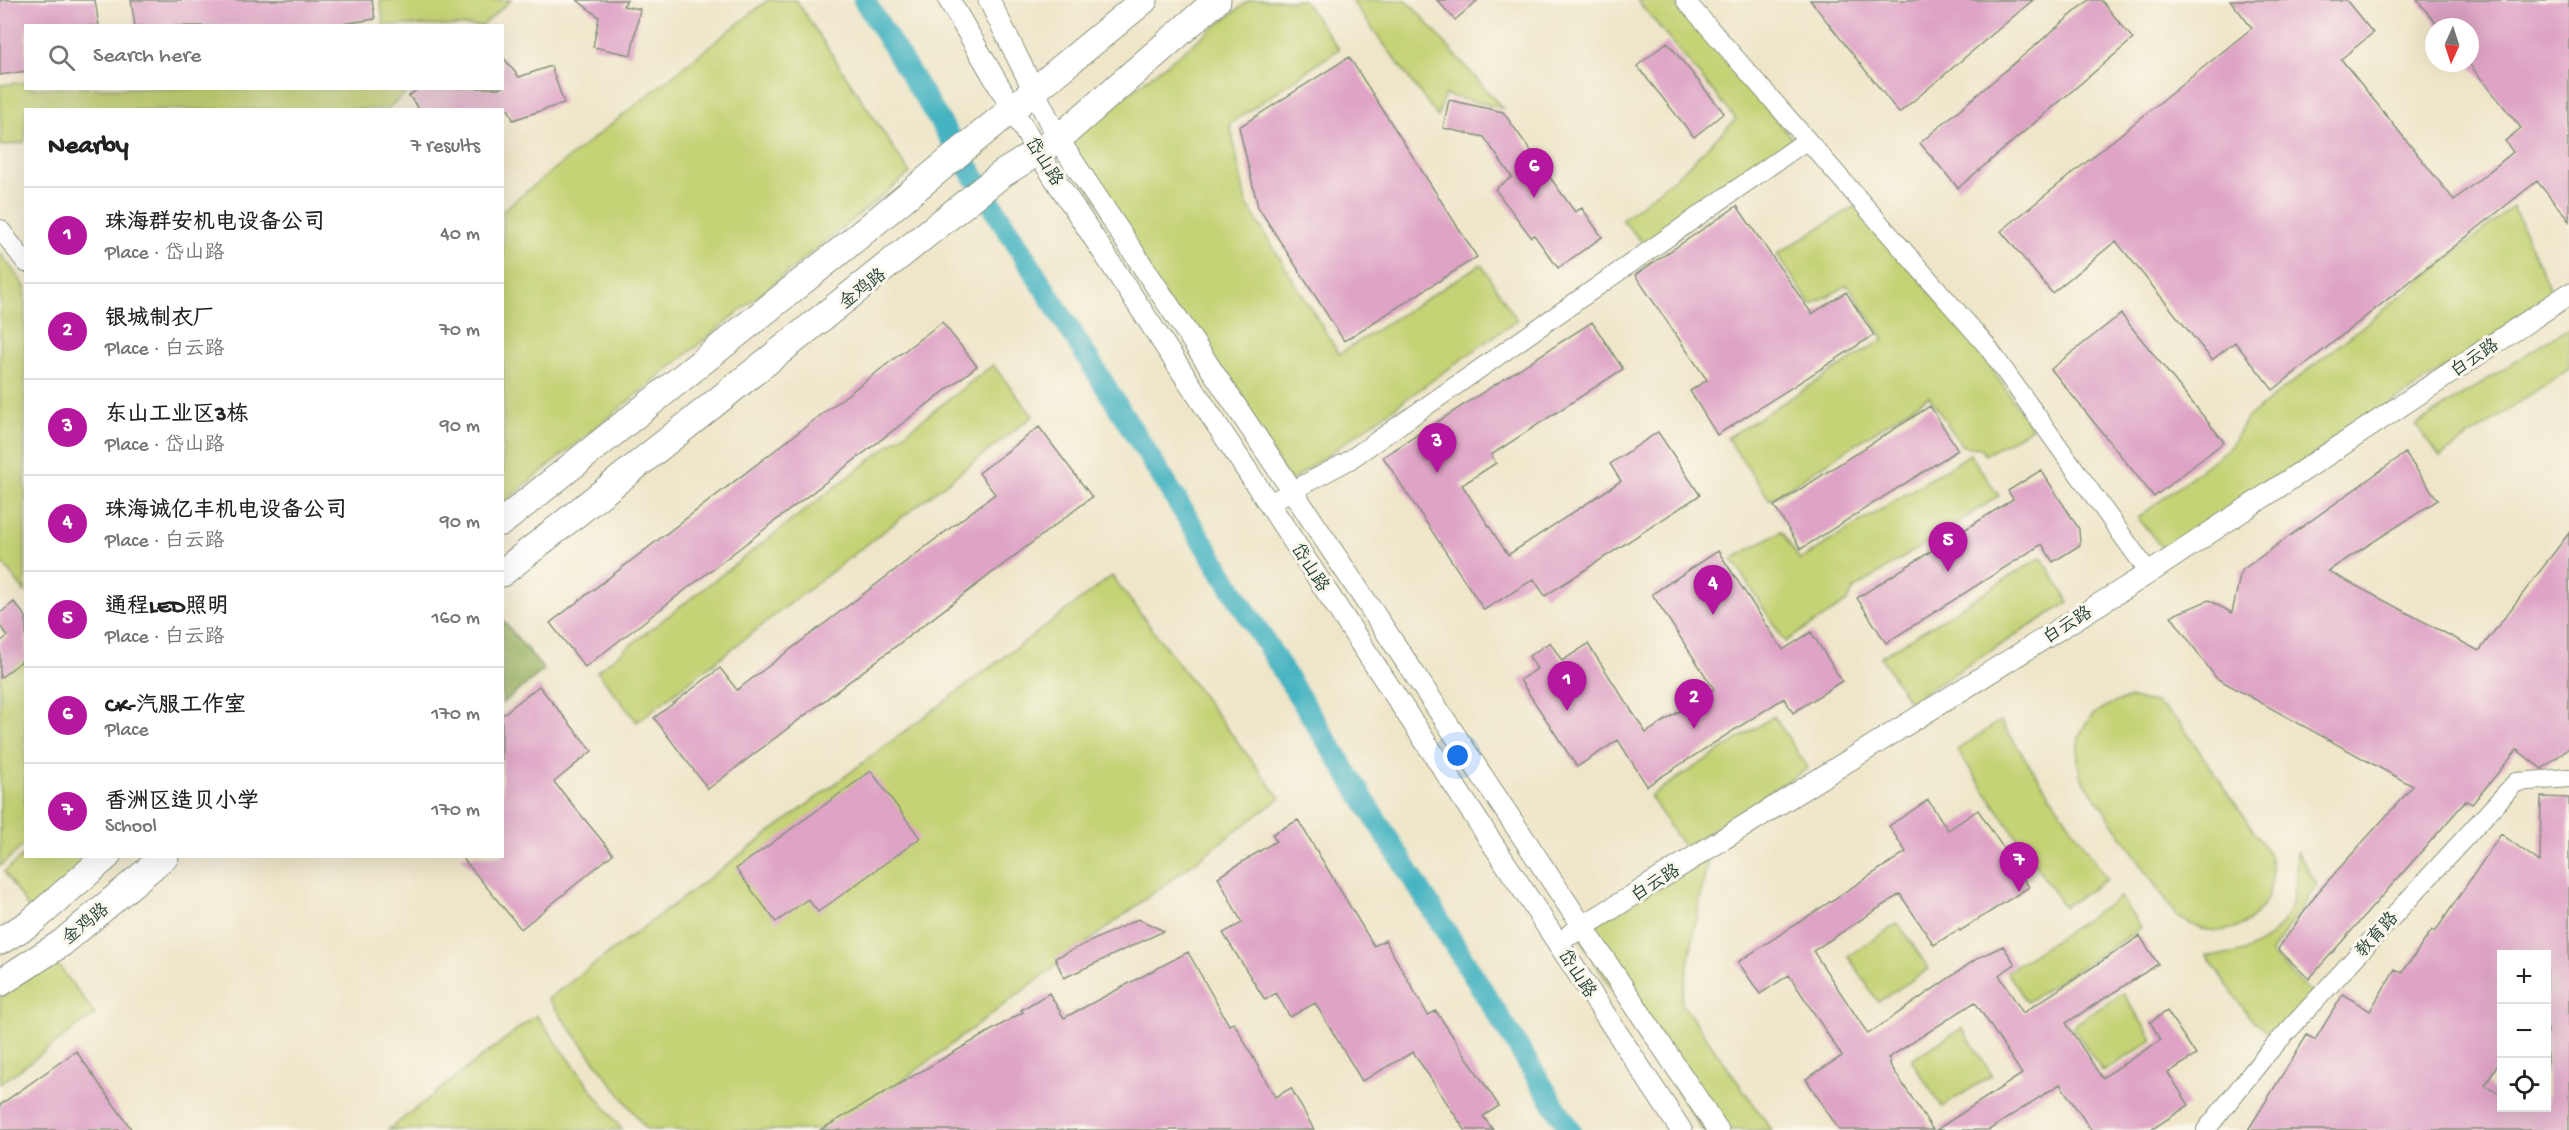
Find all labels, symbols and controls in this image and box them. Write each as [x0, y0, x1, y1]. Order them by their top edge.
north arrow [2425, 18, 2479, 72]
search box [24, 24, 504, 90]
icon: search [45, 41, 78, 74]
text: Search here [93, 44, 201, 70]
text: Nearby [48, 132, 129, 163]
street label: 岱山路 [1020, 133, 1067, 191]
text: 7 results [411, 136, 480, 159]
pin: 6 [1514, 148, 1553, 198]
text: 珠海群安机电设备公司 [105, 211, 325, 237]
text: 1 [63, 224, 72, 247]
text: 40 m [440, 224, 480, 247]
text: Place · 岱山路 [105, 243, 224, 266]
street label: 金鸡路 [835, 264, 891, 315]
text: 银城制衣厂 [105, 307, 215, 333]
text: 2 [63, 320, 72, 343]
text: 70 m [439, 320, 480, 343]
street label: 白云路 [2447, 334, 2504, 383]
text: Place · 白云路 [105, 339, 224, 362]
text: 东山工业区3栋 [105, 403, 248, 429]
text: 3 [62, 416, 73, 439]
text: 90 m [440, 416, 480, 439]
pin: 3 [1418, 424, 1456, 473]
text: Place · 岱山路 [105, 435, 224, 458]
text: 珠海诚亿丰机电设备公司 [105, 499, 347, 525]
text: 4 [63, 512, 72, 535]
text: 90 m [440, 512, 480, 535]
pin: 5 [1928, 522, 1968, 572]
text: Place · 白云路 [105, 531, 224, 554]
street label: 岱山路 [1285, 539, 1333, 597]
pin: 4 [1694, 566, 1732, 615]
text: 通程LED照明 [105, 595, 229, 621]
street label: 白云路 [2039, 602, 2097, 649]
text: 5 [62, 608, 73, 631]
text: 160 m [431, 608, 480, 631]
text: Place · 白云路 [105, 627, 224, 650]
pin: 1 [1548, 662, 1586, 711]
pin: 2 [1674, 680, 1714, 729]
text: CK-汽服工作室 [105, 694, 246, 720]
text: 6 [62, 704, 73, 727]
text: 170 m [431, 704, 480, 727]
text: Place [105, 720, 149, 743]
your location [1443, 741, 1472, 770]
text: 香洲区造贝小学 [105, 790, 259, 816]
text: 7 [62, 800, 73, 823]
text: 170 m [431, 800, 480, 823]
text: School [105, 816, 157, 839]
pin: 7 [2000, 842, 2038, 892]
street label: 白云路 [1627, 860, 1685, 907]
street label: 金鸡路 [58, 899, 114, 950]
street label: 教育路 [2351, 908, 2404, 963]
street label: 岱山路 [1552, 945, 1600, 1003]
map controls [2497, 950, 2551, 1112]
button: + [2497, 950, 2551, 1004]
button: − [2497, 1004, 2551, 1058]
button: locate [2497, 1058, 2551, 1112]

